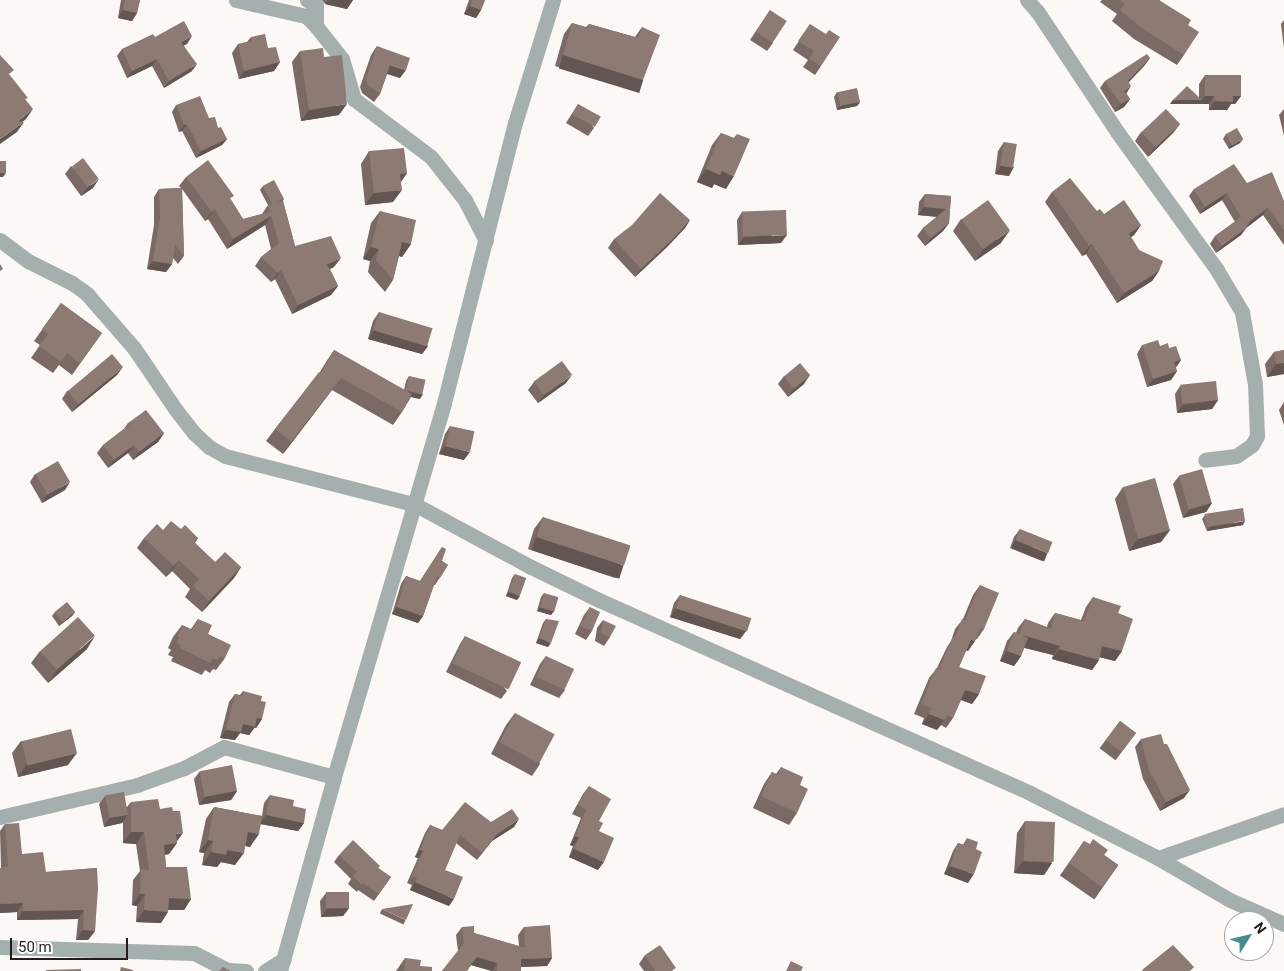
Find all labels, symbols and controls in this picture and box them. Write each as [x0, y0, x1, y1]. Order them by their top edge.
north arrow [1224, 911, 1274, 961]
text: N [1251, 919, 1270, 936]
scale bar [12, 928, 130, 960]
text: 50 m [18, 938, 52, 956]

